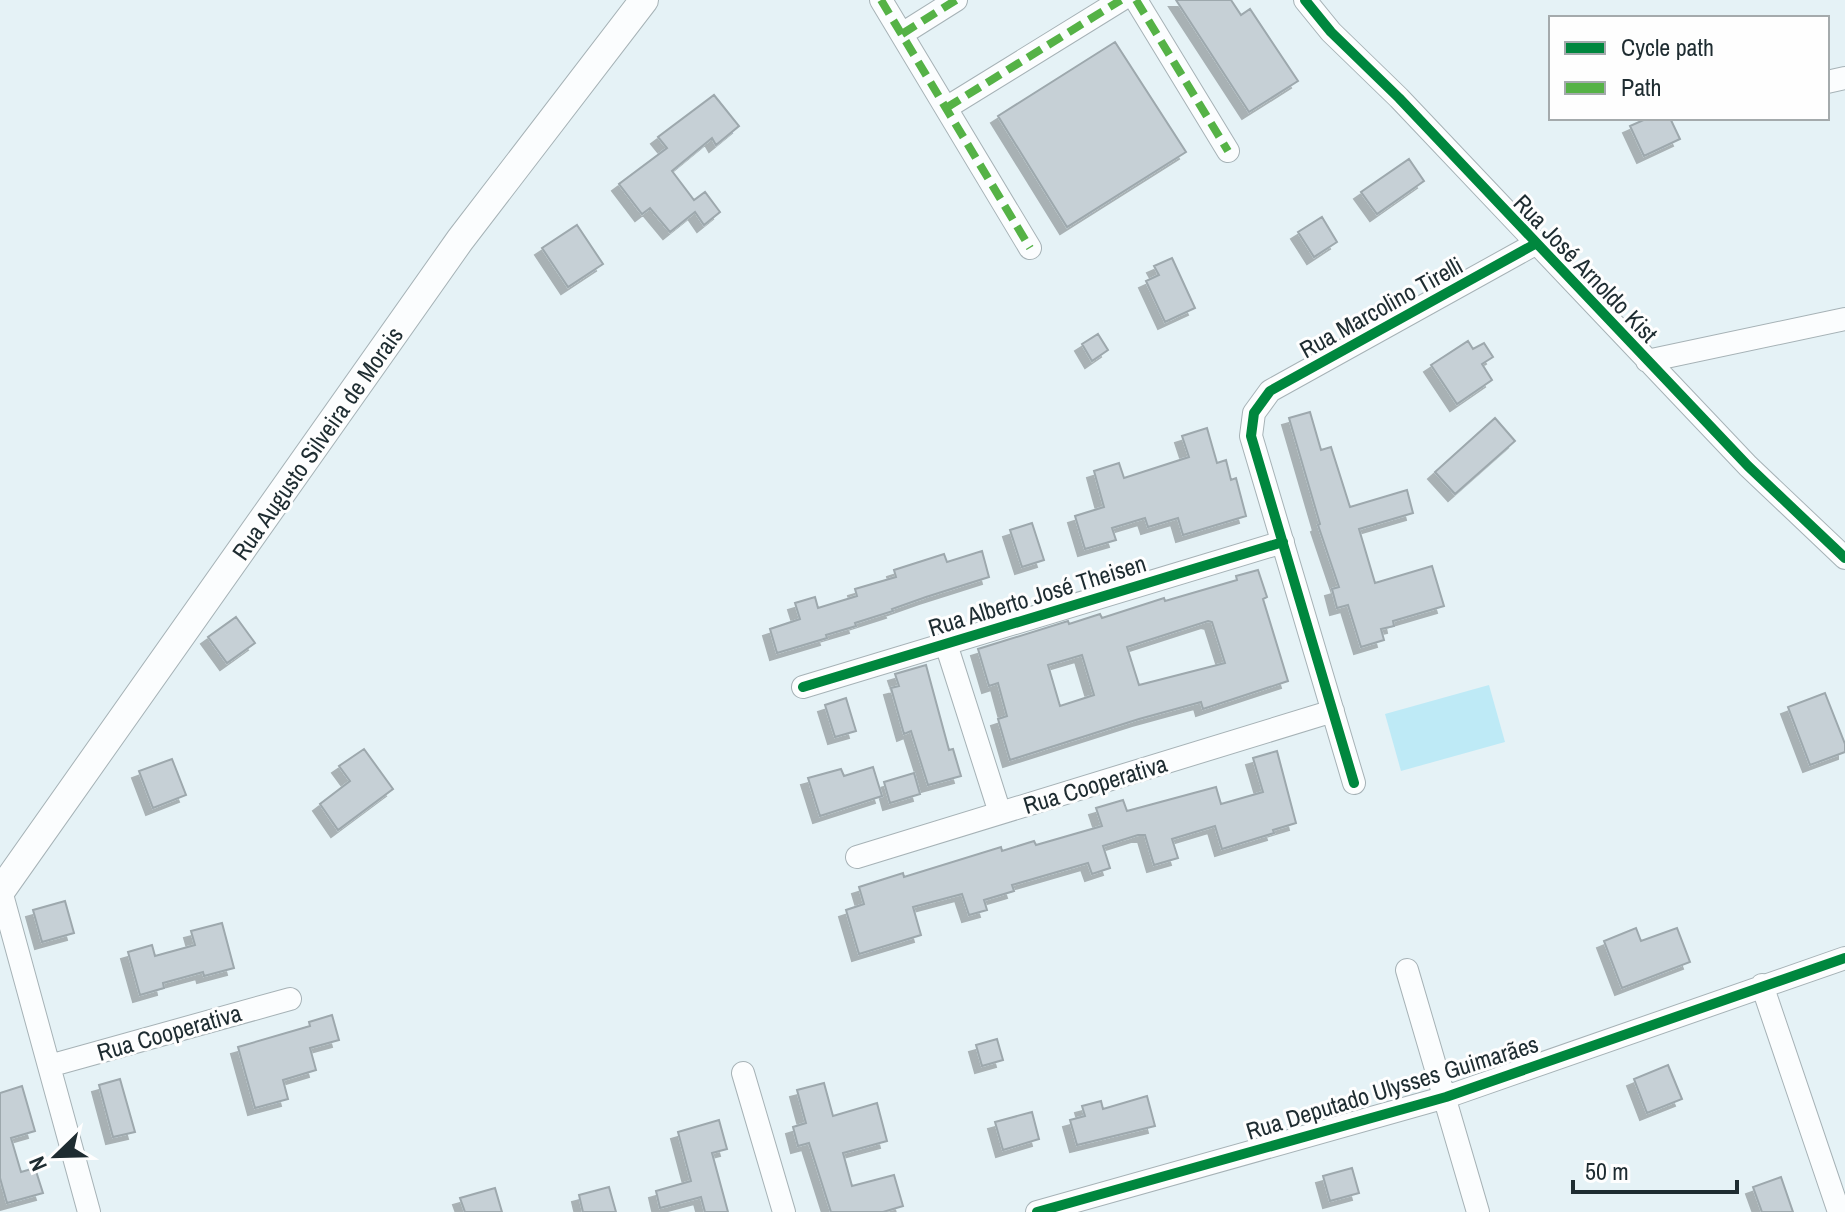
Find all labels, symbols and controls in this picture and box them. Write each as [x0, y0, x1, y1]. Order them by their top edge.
legend [1549, 16, 1829, 120]
text: Cycle path [1621, 31, 1714, 63]
text: Path [1621, 71, 1662, 103]
street label: Rua José Arnoldo Kist [1507, 187, 1666, 350]
street label: Rua Marcolino Tirelli [1294, 249, 1468, 365]
street label: Rua Augusto Silveira de Morais [224, 320, 410, 566]
street label: Rua Alberto José Theisen [924, 547, 1150, 643]
street label: Rua Cooperativa [1019, 747, 1171, 821]
street label: Rua Cooperativa [93, 996, 245, 1068]
street label: Rua Deputado Ulysses Guimarães [1242, 1027, 1542, 1147]
north arrow [16, 1116, 96, 1196]
scale bar [1573, 1144, 1737, 1194]
text: N [21, 1152, 54, 1176]
text: 50 m [1585, 1155, 1629, 1187]

